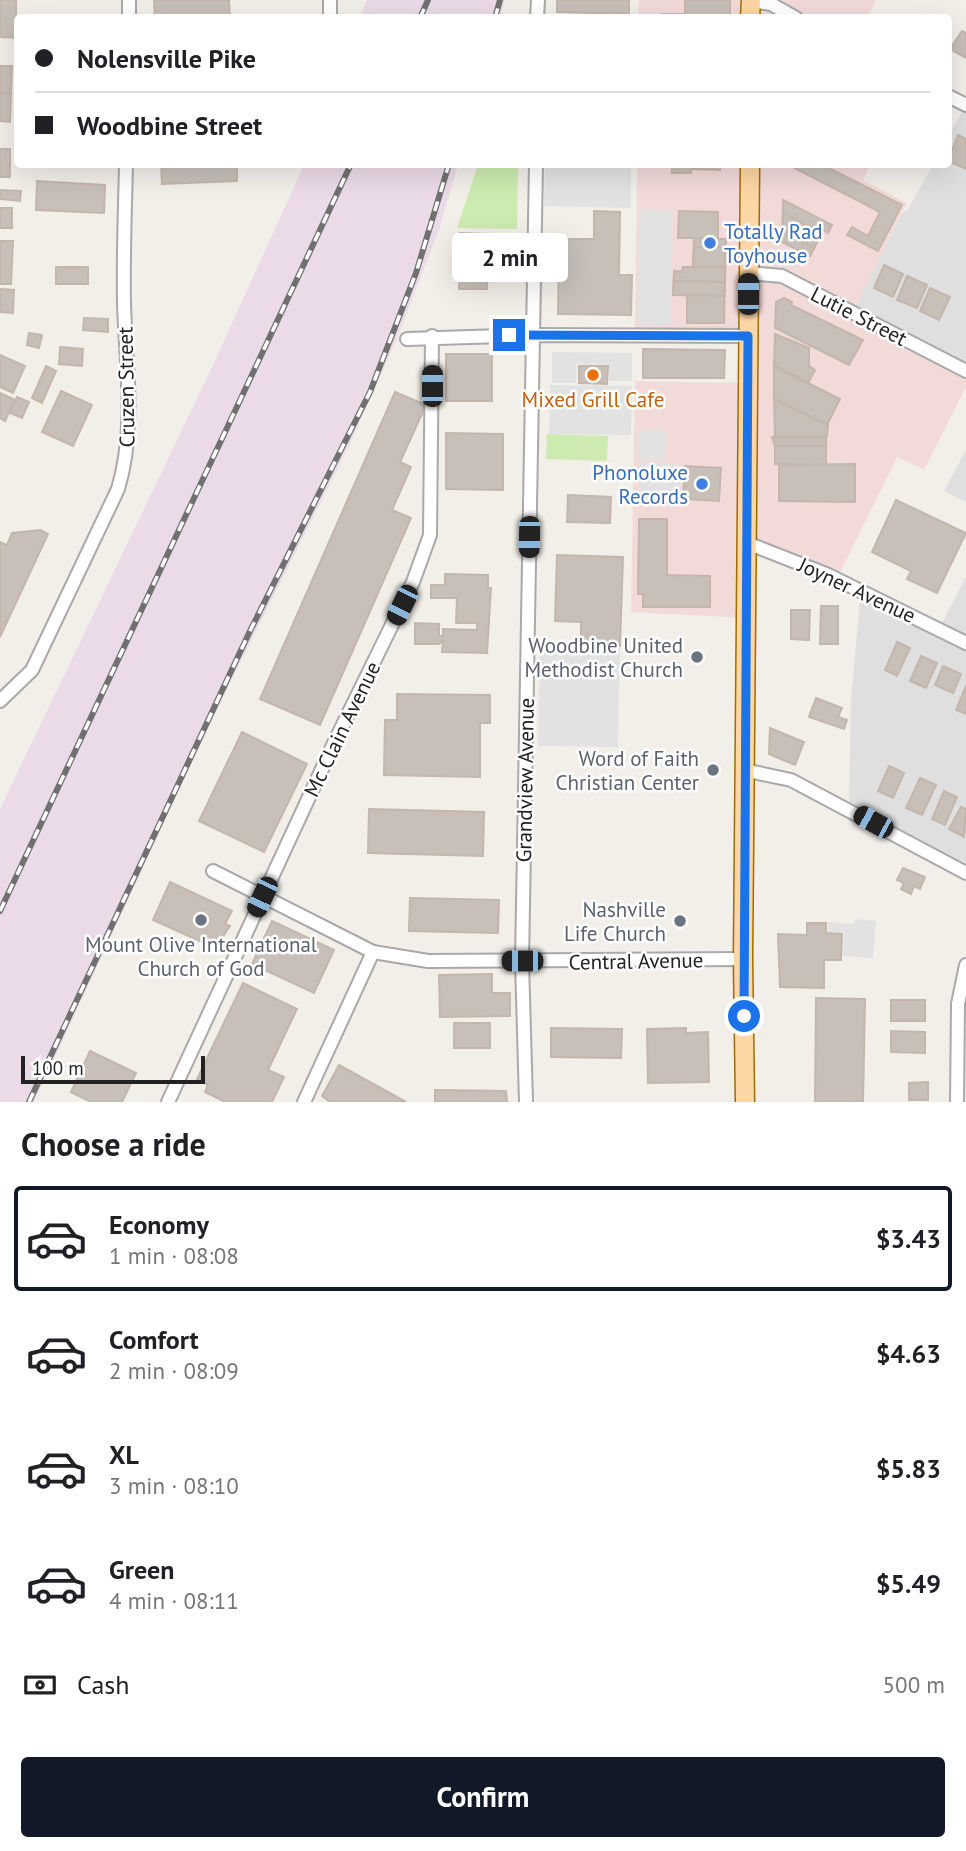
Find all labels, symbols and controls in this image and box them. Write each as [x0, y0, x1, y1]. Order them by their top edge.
text: Nolensville Pike [77, 42, 256, 75]
text: Woodbine Street [77, 109, 262, 142]
place label: Totally Rad Toyhouse [724, 218, 823, 269]
callout: 2 min [451, 233, 567, 282]
marker: Totally Rad Toyhouse [702, 235, 718, 251]
text: 2 min [482, 243, 538, 272]
car [738, 273, 759, 315]
street label: Lutie Street [806, 280, 912, 352]
route end [493, 319, 525, 351]
street label: Cruzen Street [111, 327, 141, 447]
car [422, 365, 443, 407]
marker: Mixed Grill Cafe [585, 367, 601, 383]
place label: Mixed Grill Cafe [522, 386, 664, 413]
place label: Phonoluxe Records [592, 459, 688, 510]
marker: Phonoluxe Records [694, 476, 710, 492]
car [519, 516, 540, 558]
street label: Joyner Avenue [793, 551, 920, 629]
car [384, 582, 421, 628]
place label: Woodbine United Methodist Church [524, 632, 683, 683]
marker: Woodbine United Methodist Church [689, 649, 705, 665]
street label: Mc Clain Avenue [298, 657, 386, 801]
street label: Grandview Avenue [510, 697, 540, 863]
place label: Word of Faith Christian Center [556, 745, 699, 796]
marker: Word of Faith Christian Center [705, 762, 721, 778]
car [850, 803, 897, 841]
car [244, 874, 281, 920]
place label: Nashville Life Church [564, 896, 666, 947]
marker: Mount Olive International Church of God [193, 912, 209, 928]
marker: Nashville Life Church [672, 913, 688, 929]
place label: Mount Olive International Church of God [85, 931, 317, 982]
street label: Central Avenue [568, 946, 704, 976]
car [502, 951, 544, 972]
route start [728, 1000, 760, 1032]
scale bar [21, 1053, 205, 1085]
text: 100 m [32, 1056, 84, 1080]
text: Choose a ride [21, 1123, 206, 1165]
icon: car [25, 1207, 88, 1270]
text: Economy [109, 1208, 209, 1241]
text: $3.43 [876, 1222, 941, 1255]
text: 1 min · 08:08 [109, 1241, 239, 1270]
icon: car [25, 1322, 88, 1385]
text: Comfort [109, 1323, 199, 1356]
text: $4.63 [876, 1337, 941, 1370]
text: 2 min · 08:09 [109, 1356, 239, 1385]
icon: car [25, 1437, 88, 1500]
text: XL [109, 1438, 139, 1471]
text: $5.83 [876, 1452, 941, 1485]
text: 3 min · 08:10 [109, 1471, 239, 1500]
icon: car [25, 1552, 88, 1615]
text: Green [109, 1553, 174, 1586]
text: $5.49 [876, 1567, 941, 1600]
text: 4 min · 08:11 [109, 1586, 239, 1615]
icon: cash [21, 1666, 59, 1704]
text: Cash [77, 1668, 129, 1701]
text: 500 m [883, 1670, 945, 1699]
button: Confirm [21, 1757, 945, 1837]

